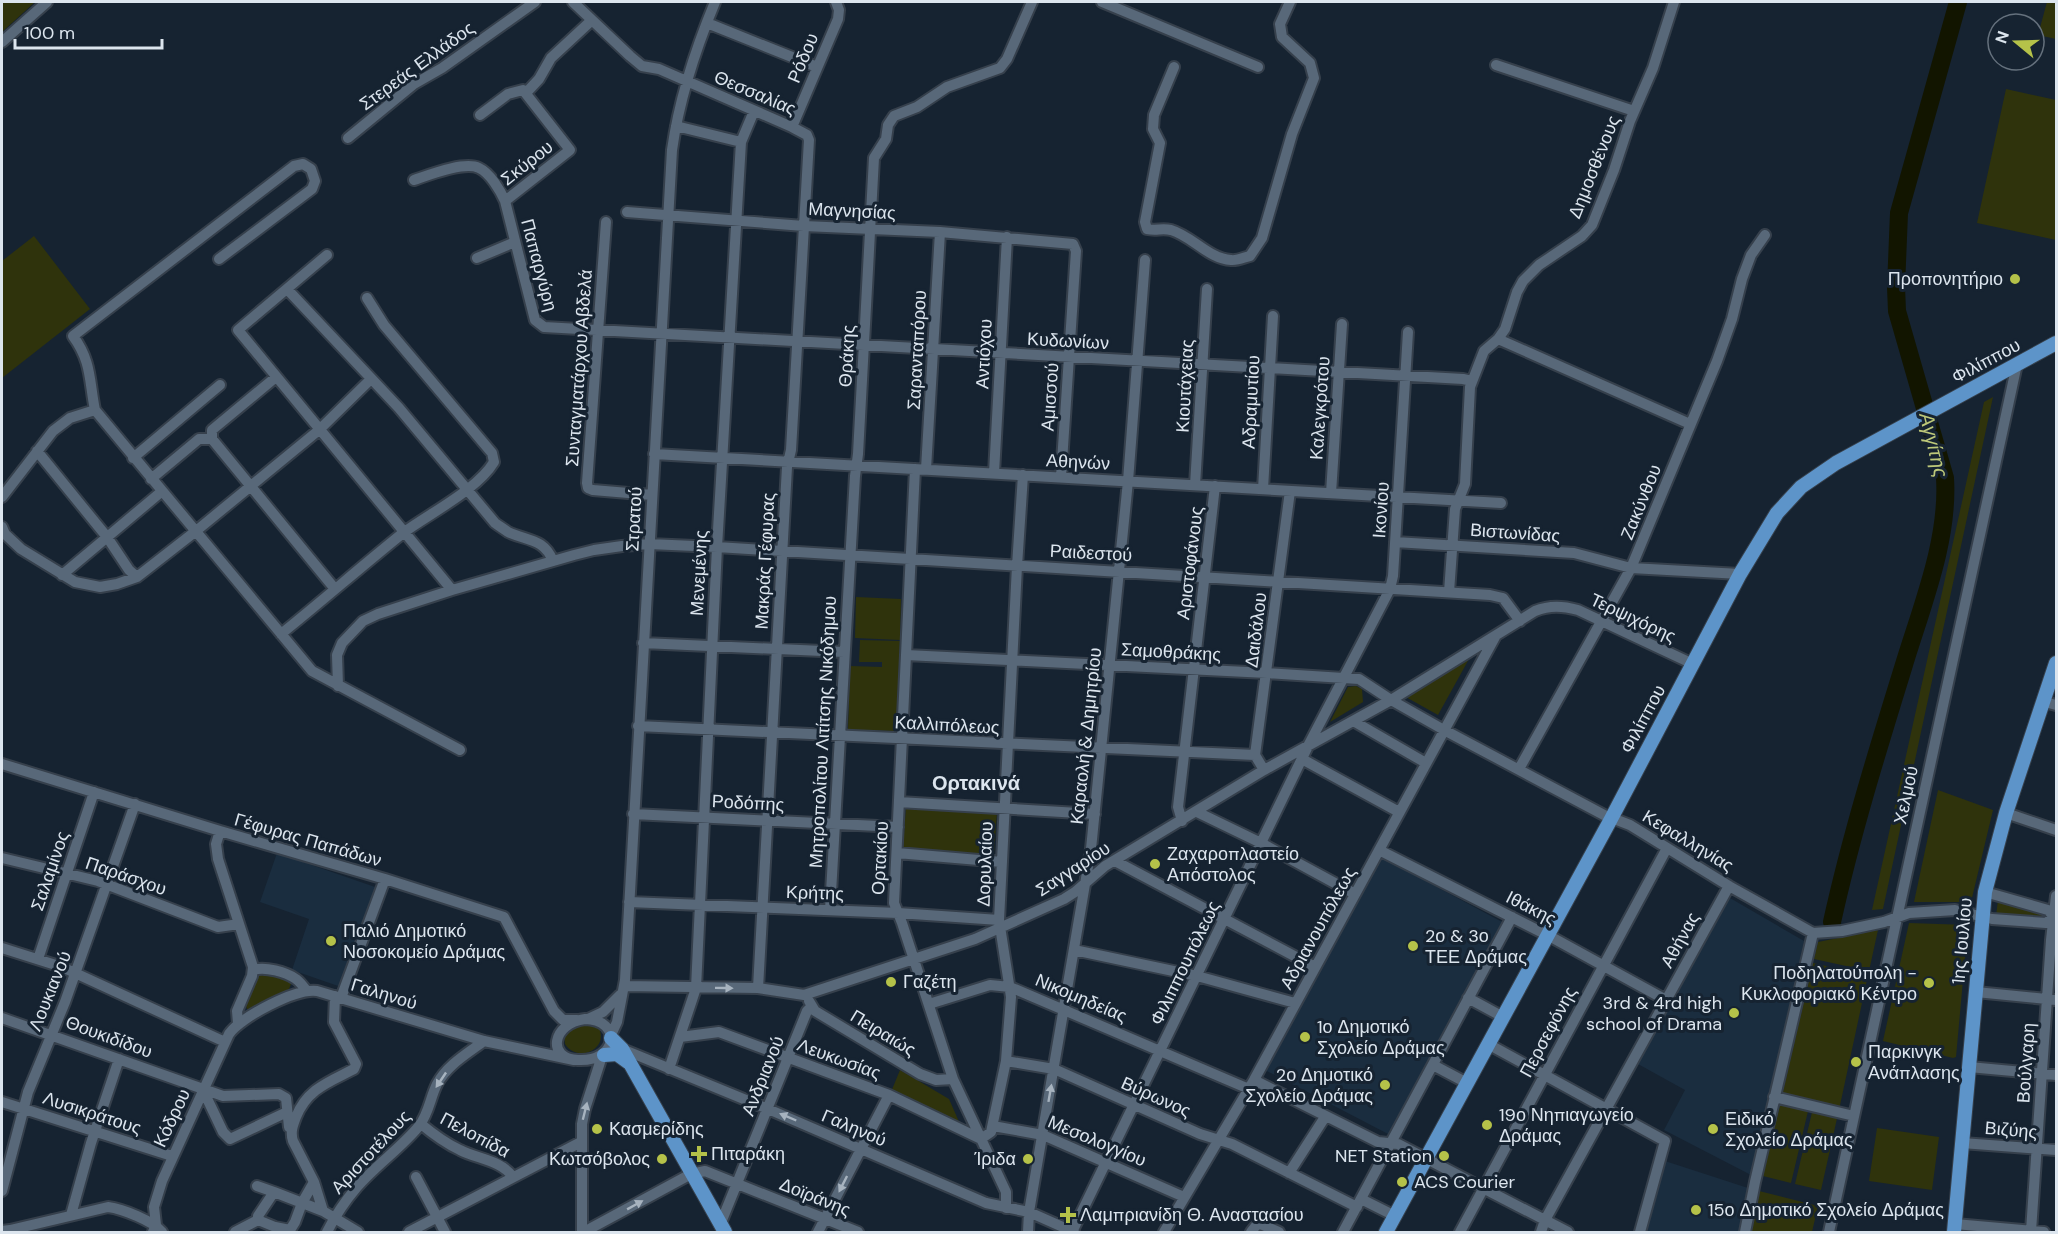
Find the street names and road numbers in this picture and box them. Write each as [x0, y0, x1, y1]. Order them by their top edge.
street label: Στερεάς Ελλάδος [355, 16, 479, 116]
street label: Ρόδου [782, 29, 824, 87]
street label: Θεσσαλίας [710, 65, 800, 121]
street label: Δημοσθένους [1562, 112, 1626, 222]
street label: Σκύρου [496, 135, 558, 191]
street label: Μαγνησίας [808, 197, 897, 225]
street label: Παπαργύρη [515, 216, 563, 314]
street label: Συνταγματάρχου Αβδελά [560, 269, 598, 467]
street label: Σαρανταπόρου [902, 289, 932, 411]
street label: Αντιόχου [970, 318, 998, 390]
street label: Θράκης [833, 324, 861, 388]
street label: Κυδωνίων [1026, 327, 1110, 355]
street label: Φιλίππου [1947, 333, 2025, 389]
street label: Κιουτάχειας [1171, 338, 1199, 433]
street label: Αδραμυτίου [1237, 355, 1265, 449]
street label: Καλεγκρότου [1304, 355, 1336, 461]
street label: Αμισσού [1036, 362, 1064, 432]
street label: Αθηνών [1045, 448, 1111, 476]
street label: Ζακύνθου [1615, 461, 1667, 543]
street label: Ικονίου [1367, 481, 1395, 539]
street label: Στρατού [620, 486, 648, 552]
street label: Μακράς Γέφυρας [749, 492, 781, 630]
street label: Αριστοφάνους [1171, 505, 1209, 621]
street label: Βιστωνίδας [1469, 518, 1561, 548]
street label: Μενεμένης [685, 529, 713, 617]
street label: Ραιδεστού [1049, 539, 1133, 567]
street label: Τερψιχόρης [1586, 588, 1680, 648]
street label: Δαιδάλου [1239, 591, 1273, 669]
street label: Μητροπολίτου Λιτίτσης Νικόδημου [804, 595, 842, 869]
street label: Σαμοθράκης [1120, 637, 1222, 667]
street label: Καραολή & Δημητρίου [1065, 646, 1107, 826]
street label: Φιλίππου [1615, 680, 1671, 758]
street label: Καλλιπόλεως [894, 710, 1000, 740]
street label: Χελμού [1888, 764, 1924, 826]
street label: Ροδόπης [711, 789, 785, 817]
street label: Κεφαλληνίας [1638, 804, 1738, 878]
street label: Γέφυρας Παπάδων [232, 808, 384, 872]
street label: Ορτακίου [866, 820, 894, 896]
street label: Δορυλαίου [972, 821, 998, 907]
street label: Σαλαμίνος [25, 828, 75, 914]
street label: Σαγγαρίου [1031, 836, 1115, 902]
street label: Παράσχου [82, 851, 170, 901]
street label: Αδριανουπόλεως [1274, 862, 1362, 994]
street label: Κρήτης [786, 880, 845, 906]
street label: Ιθάκης [1502, 885, 1560, 931]
street label: Φιλιππουπόλεως [1145, 897, 1226, 1029]
street label: 1ης Ιουλίου [1946, 897, 1978, 985]
street label: Αθήνας [1655, 908, 1705, 972]
street label: Λουκιανού [23, 947, 77, 1035]
street label: Νικομηδείας [1032, 968, 1131, 1028]
street label: Γαληνού [348, 973, 420, 1015]
street label: Περσεφόνης [1514, 982, 1582, 1082]
street label: Πειραιώς [846, 1004, 920, 1062]
street label: Θουκιδίδου [62, 1010, 156, 1064]
street label: Βούλγαρη [2011, 1022, 2041, 1104]
street label: Ανδριανού [736, 1032, 790, 1120]
street label: Λευκωσίας [794, 1033, 884, 1085]
street label: Βύρωνος [1117, 1071, 1195, 1123]
street label: Κόδρου [148, 1085, 196, 1151]
street label: Λυσικράτους [40, 1086, 145, 1140]
street label: Γαληνού [818, 1104, 890, 1152]
street label: Αριστοτέλους [326, 1105, 416, 1199]
street label: Πελοπίδα [436, 1107, 514, 1163]
street label: Μεσολογγίου [1044, 1110, 1150, 1172]
street label: Βιζύης [1984, 1116, 2038, 1144]
street label: Δοϊράνης [776, 1172, 854, 1222]

